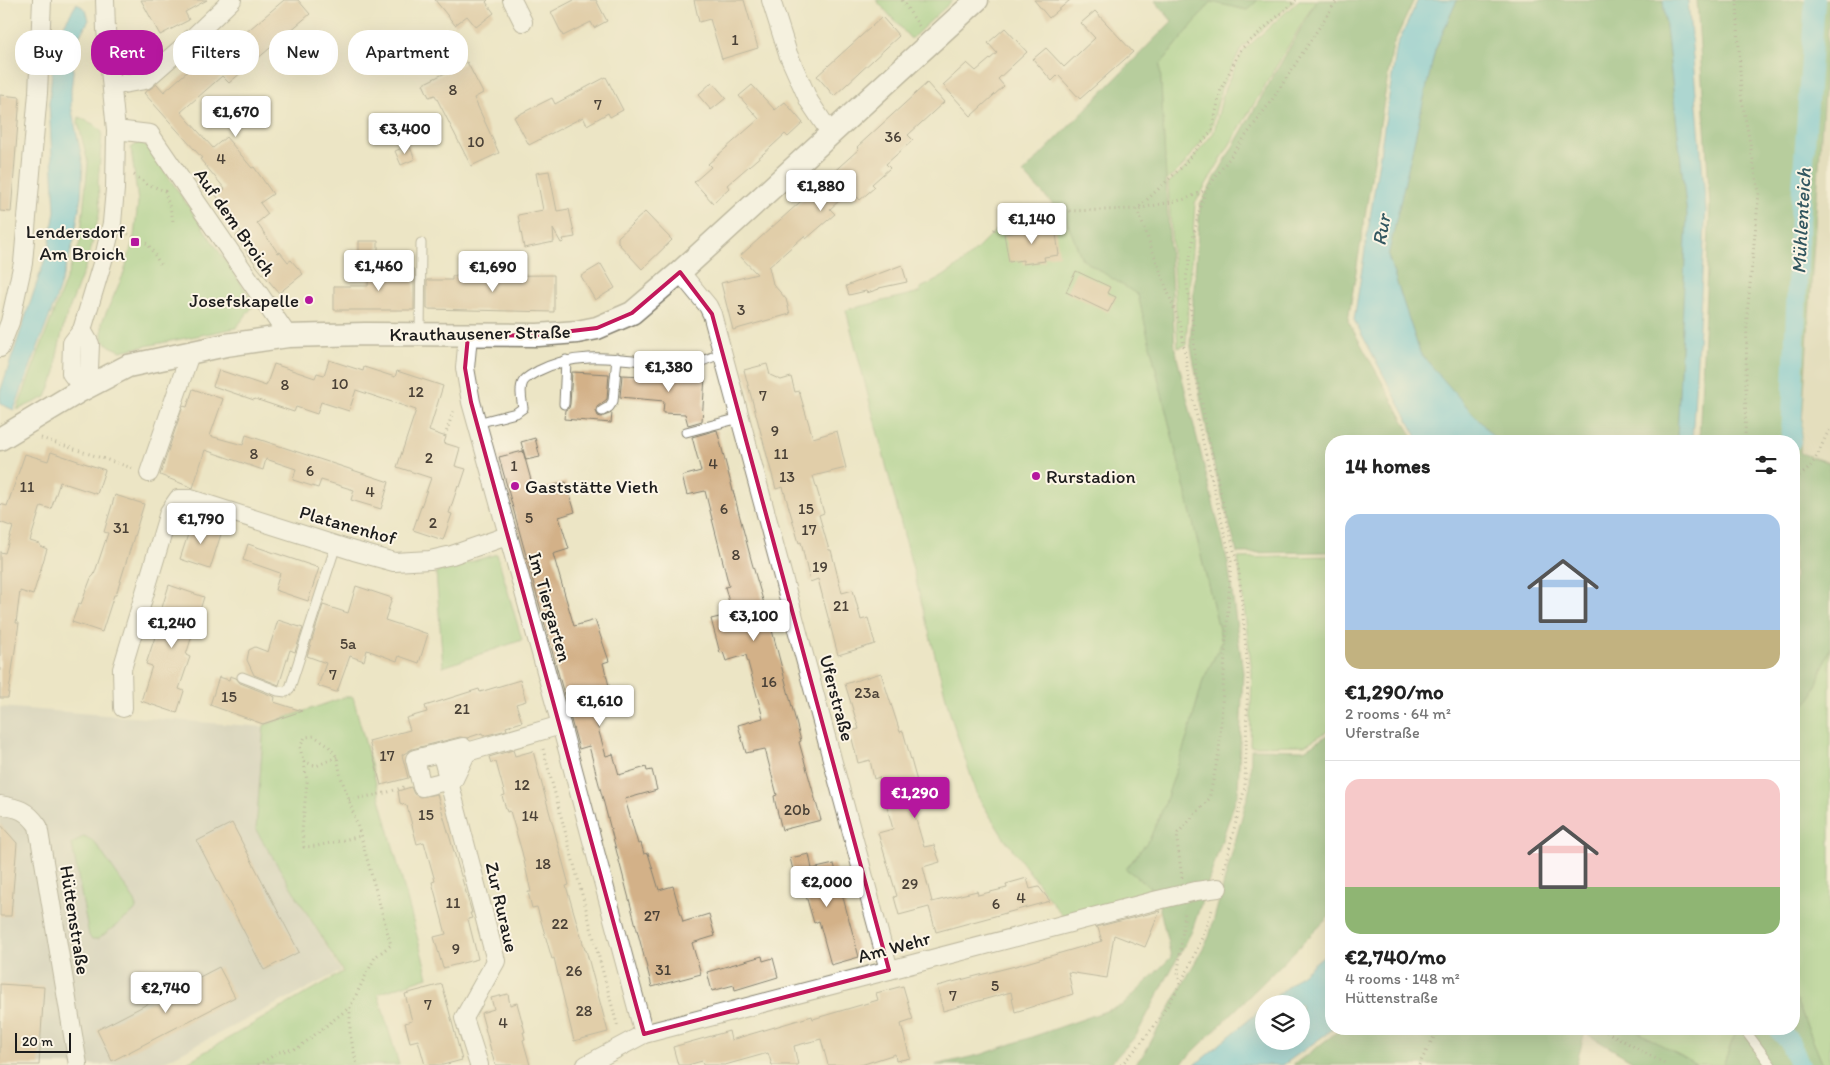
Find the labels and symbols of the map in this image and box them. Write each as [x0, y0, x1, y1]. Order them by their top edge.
house number: 1 [731, 30, 739, 49]
house number: 8 [449, 80, 458, 99]
house number: 7 [594, 95, 602, 114]
pin: €1,670 [195, 96, 277, 138]
pin: €3,400 [364, 112, 446, 155]
house number: 36 [884, 127, 902, 146]
house number: 10 [467, 132, 485, 151]
house number: 4 [216, 149, 226, 168]
street label: Auf dem Broich [189, 164, 281, 280]
water label: Mühlenteich [1786, 167, 1816, 275]
pin: €1,880 [780, 170, 862, 212]
pin: €1,140 [991, 202, 1073, 245]
water label: Rur [1366, 211, 1396, 247]
place label: Lendersdorf Am Broich [26, 220, 126, 265]
marker: Lendersdorf Am Broich [129, 236, 141, 248]
pin: €1,460 [338, 250, 420, 292]
pin: €1,690 [452, 250, 534, 293]
place label: Josefskapelle [189, 289, 299, 312]
marker: Josefskapelle [303, 294, 315, 306]
house number: 3 [737, 300, 746, 319]
street label: Krauthausener Straße [389, 320, 571, 346]
pin: €1,380 [628, 350, 710, 393]
house number: 10 [331, 374, 349, 393]
house number: 8 [281, 375, 290, 394]
house number: 12 [408, 382, 425, 401]
house number: 7 [759, 386, 767, 405]
house number: 9 [771, 421, 779, 440]
house number: 8 [250, 444, 259, 463]
house number: 11 [774, 444, 789, 463]
house number: 2 [425, 448, 434, 467]
house number: 4 [708, 454, 718, 473]
house number: 1 [510, 456, 518, 475]
house number: 6 [306, 461, 314, 480]
place label: Rurstadion [1046, 465, 1136, 488]
house number: 13 [779, 467, 795, 486]
marker: Rurstadion [1030, 470, 1042, 482]
place label: Gaststätte Vieth [525, 475, 658, 498]
house number: 11 [20, 477, 35, 496]
marker: Gaststätte Vieth [509, 480, 521, 492]
house number: 4 [365, 482, 375, 501]
house number: 6 [720, 499, 728, 518]
house number: 15 [798, 499, 814, 518]
street label: Platanenhof [297, 500, 400, 550]
pin: €1,790 [160, 502, 242, 545]
house number: 5 [525, 508, 533, 527]
house number: 2 [429, 513, 438, 532]
house number: 31 [113, 518, 130, 537]
house number: 17 [801, 520, 817, 539]
house number: 8 [732, 545, 741, 564]
street label: Im Tiergarten [523, 549, 577, 665]
house number: 19 [812, 557, 828, 576]
house number: 21 [833, 596, 849, 615]
pin: €3,100 [713, 600, 795, 642]
pin: €1,240 [131, 606, 213, 649]
house number: 5a [340, 634, 357, 653]
street label: Uferstraße [814, 652, 860, 744]
house number: 7 [329, 665, 337, 684]
house number: 16 [761, 672, 777, 691]
house number: 23a [854, 683, 880, 702]
pin: €1,610 [559, 684, 641, 727]
house number: 15 [221, 687, 237, 706]
house number: 21 [454, 699, 470, 718]
house number: 17 [379, 746, 395, 765]
house number: 12 [514, 775, 531, 794]
pin: €1,290 [874, 776, 956, 819]
house number: 20b [784, 800, 810, 819]
house number: 15 [418, 805, 434, 824]
house number: 14 [521, 806, 539, 825]
house number: 18 [535, 854, 551, 873]
street label: Zur Ruraue [480, 860, 524, 954]
street label: Hüttenstraße [55, 864, 95, 976]
pin: €2,000 [786, 866, 868, 908]
house number: 29 [902, 874, 918, 893]
house number: 4 [1016, 888, 1026, 907]
house number: 11 [446, 893, 461, 912]
house number: 6 [992, 894, 1000, 913]
house number: 27 [644, 906, 660, 925]
house number: 22 [552, 914, 569, 933]
street label: Am Wehr [855, 926, 933, 968]
house number: 9 [452, 939, 460, 958]
house number: 31 [655, 960, 672, 979]
house number: 26 [566, 961, 582, 980]
pin: €2,740 [125, 972, 207, 1014]
house number: 5 [991, 976, 999, 995]
house number: 7 [949, 986, 957, 1005]
house number: 7 [424, 995, 432, 1014]
house number: 28 [575, 1001, 593, 1020]
house number: 4 [498, 1013, 508, 1032]
scale bar [15, 1030, 71, 1053]

